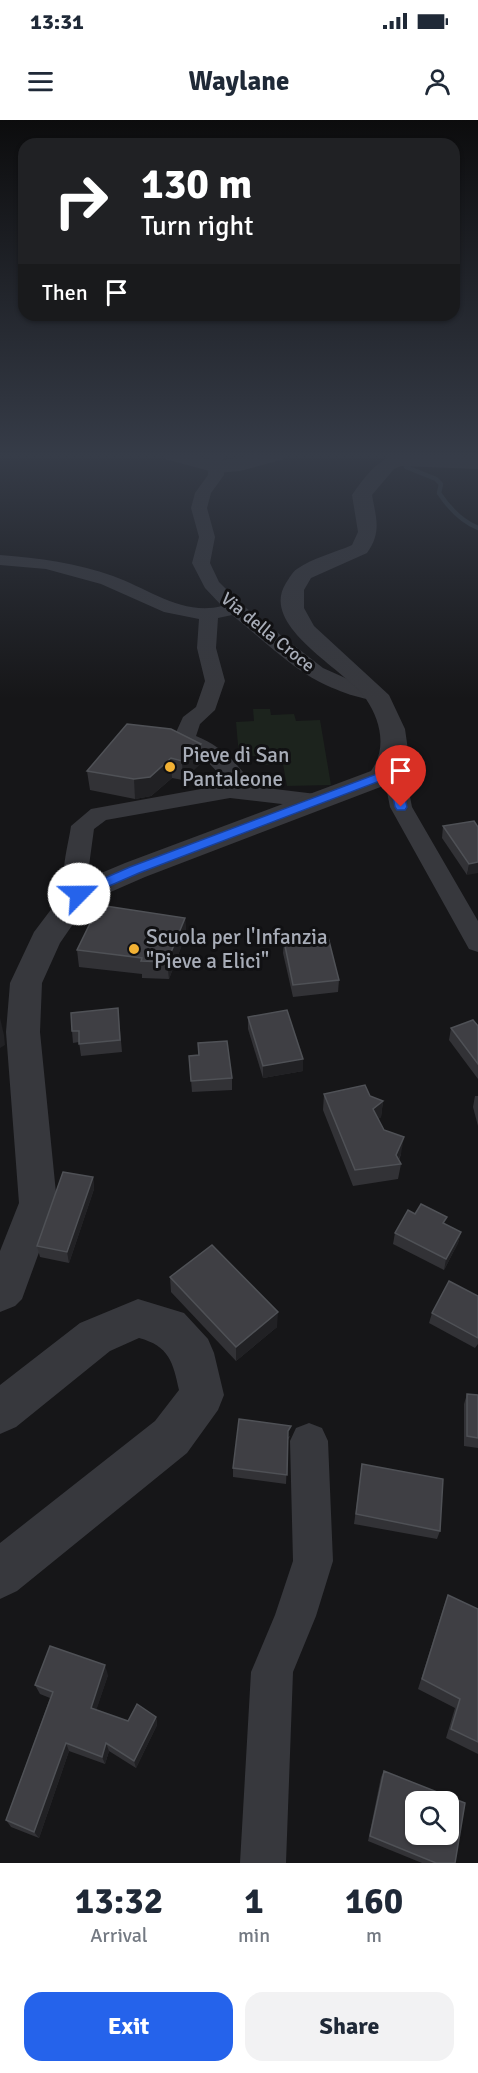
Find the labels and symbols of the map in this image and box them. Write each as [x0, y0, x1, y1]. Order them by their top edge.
street label: Via della Croce [217, 587, 319, 677]
place label: Pieve di San Pantaleone [182, 742, 289, 792]
pin [375, 745, 426, 807]
marker: Pieve di San Pantaleone [163, 760, 177, 774]
position arrow [47, 862, 111, 926]
place label: Scuola per l'Infanzia "Pieve a Elici" [146, 924, 328, 974]
marker: Scuola per l'Infanzia "Pieve a Elici" [127, 942, 141, 956]

